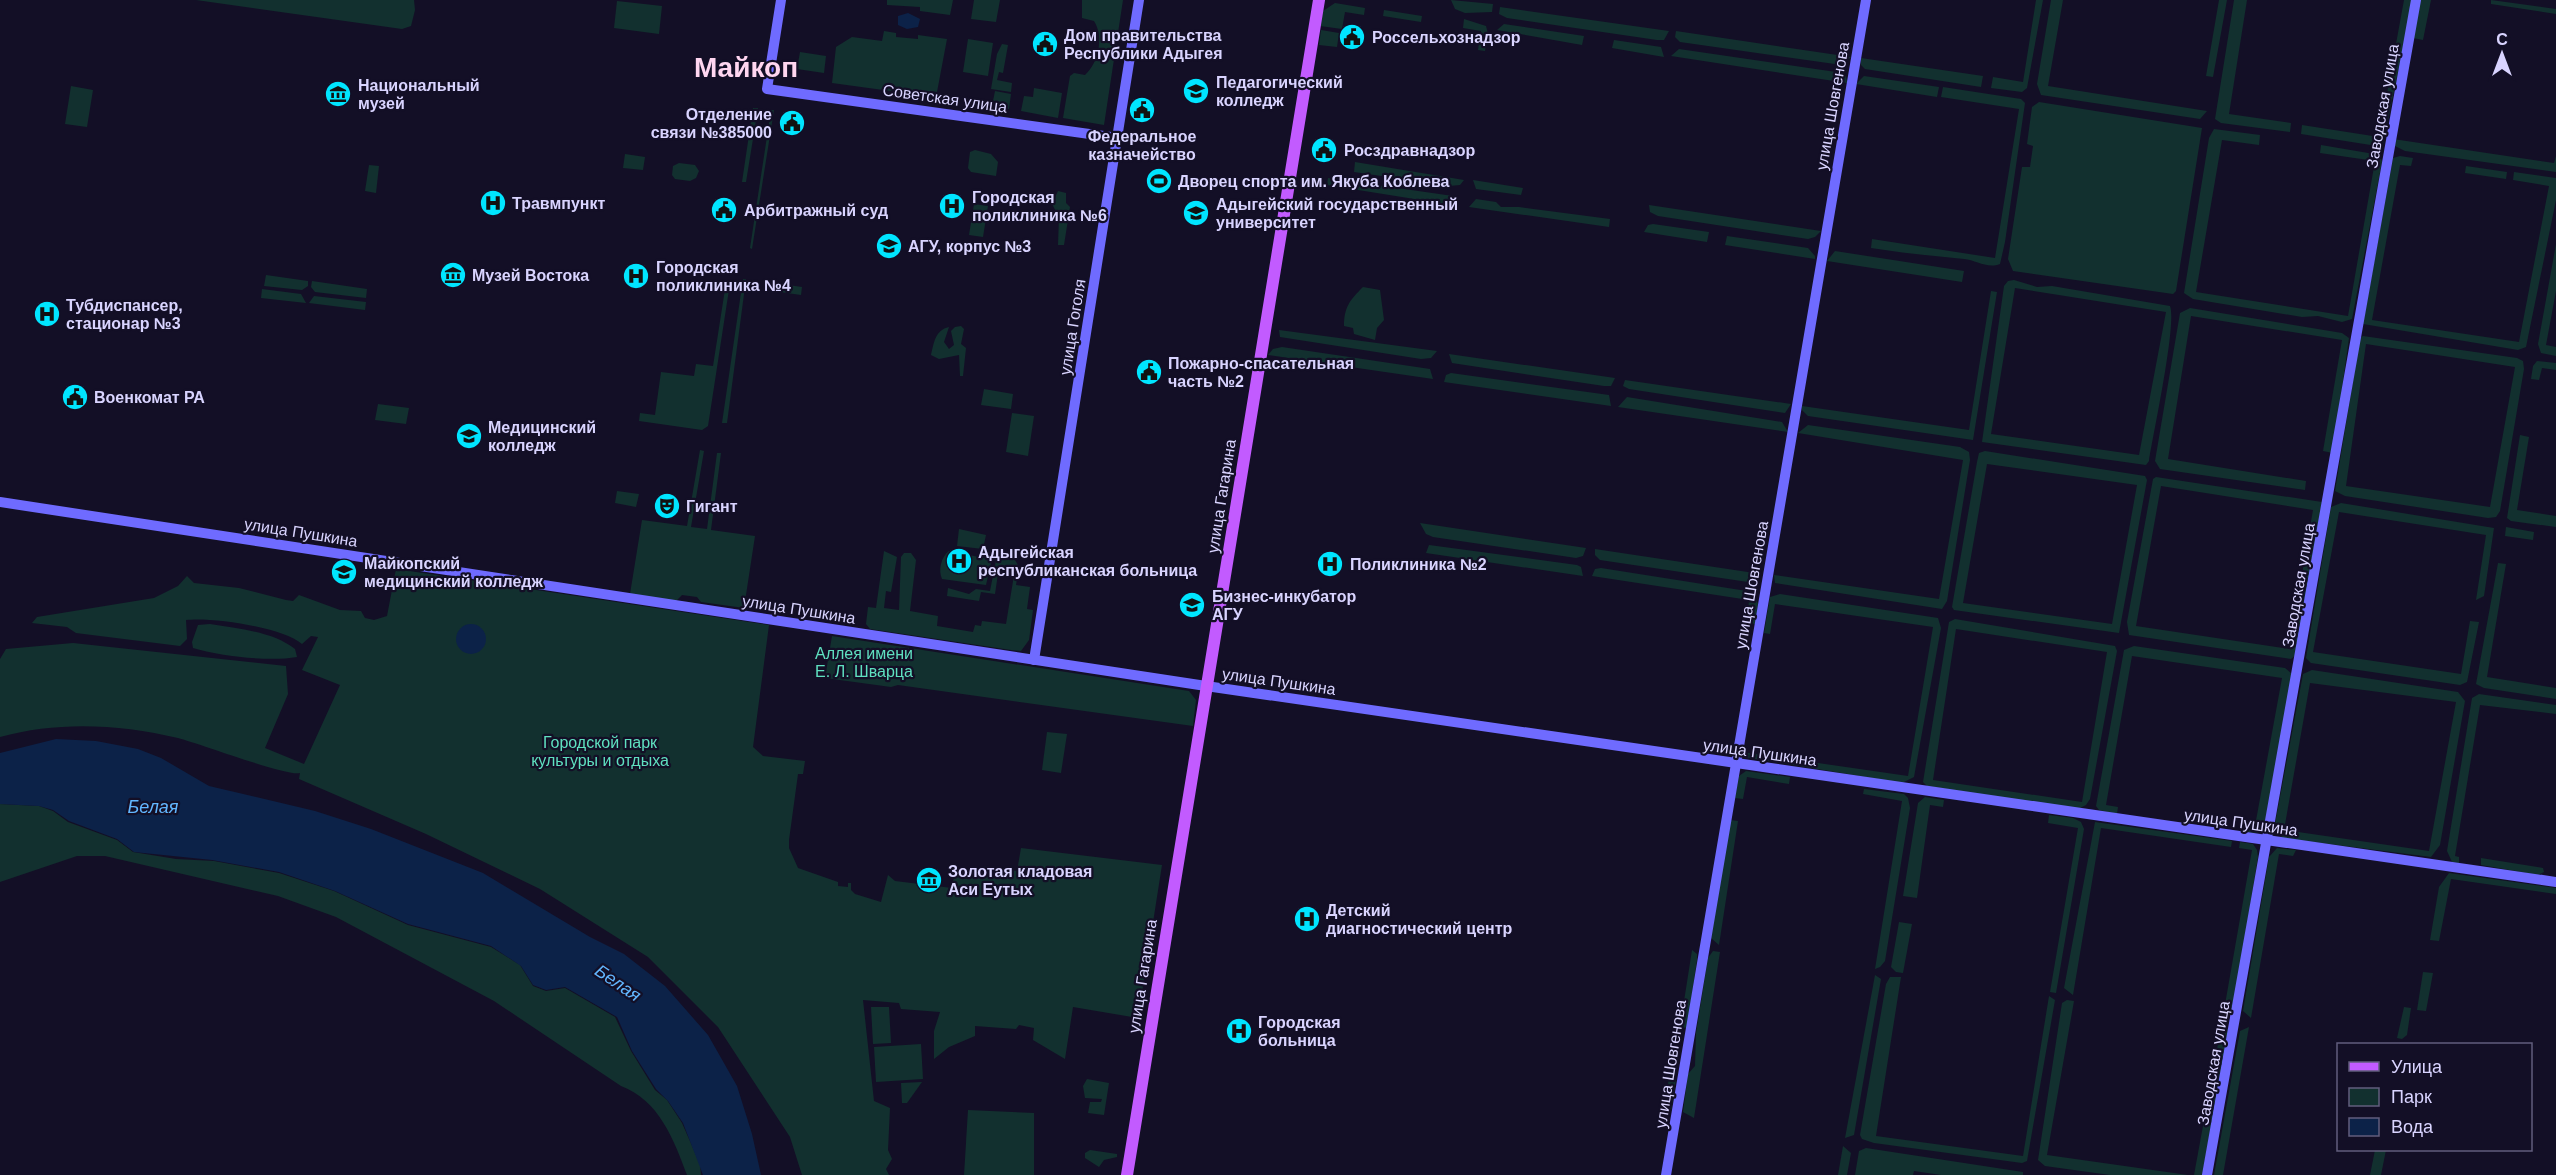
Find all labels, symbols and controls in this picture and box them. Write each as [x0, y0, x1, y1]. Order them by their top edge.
public building icon: Россельхознадзор [1337, 22, 1367, 52]
north arrow [2472, 24, 2532, 84]
place label: Дом правительства Республики Адыгея [1064, 27, 1222, 62]
public building icon: Дом правительства Республики Адыгея [1030, 29, 1060, 59]
place label: Россельхознадзор [1372, 29, 1521, 46]
text: С [2496, 31, 2508, 48]
street label: улица Шовгенова [1813, 41, 1852, 171]
street label: Заводская улица [2363, 42, 2402, 170]
district label: Майкоп [694, 52, 798, 83]
place label: Педагогический колледж [1216, 74, 1343, 109]
school or university icon: Педагогический колледж [1181, 76, 1211, 106]
place label: Национальный музей [358, 77, 480, 112]
museum icon: Национальный музей [323, 79, 353, 109]
street label: Советская улица [882, 81, 1008, 116]
public building icon: Федеральное казначейство [1127, 95, 1157, 125]
place label: Отделение связи №385000 [651, 106, 772, 141]
public building icon: Отделение связи №385000 [777, 108, 807, 138]
place label: Федеральное казначейство [1088, 128, 1196, 163]
public building icon: Росздравнадзор [1309, 135, 1339, 165]
place label: Росздравнадзор [1344, 142, 1476, 159]
sports icon: Дворец спорта им. Якуба Коблева [1144, 166, 1174, 196]
place label: Дворец спорта им. Якуба Коблева [1178, 173, 1450, 190]
hospital icon: Травмпункт [478, 188, 508, 218]
place label: Городская поликлиника №6 [972, 189, 1107, 224]
hospital icon: Городская поликлиника №6 [937, 191, 967, 221]
place label: Травмпункт [512, 195, 606, 212]
public building icon: Арбитражный суд [709, 195, 739, 225]
place label: Адыгейский государственный университет [1216, 196, 1458, 231]
school or university icon: Адыгейский государственный университет [1181, 198, 1211, 228]
place label: Арбитражный суд [744, 202, 888, 219]
school or university icon: АГУ, корпус №3 [874, 231, 904, 261]
place label: АГУ, корпус №3 [908, 238, 1031, 255]
place label: Городская поликлиника №4 [656, 259, 791, 294]
museum icon: Музей Востока [438, 260, 468, 290]
hospital icon: Городская поликлиника №4 [621, 261, 651, 291]
place label: Музей Востока [472, 267, 589, 284]
street label: улица Гоголя [1057, 278, 1088, 376]
place label: Тубдиспансер, стационар №3 [66, 297, 183, 332]
hospital icon: Тубдиспансер, стационар №3 [32, 299, 62, 329]
place label: Пожарно-спасательная часть №2 [1168, 355, 1354, 390]
public building icon: Пожарно-спасательная часть №2 [1134, 357, 1164, 387]
public building icon: Военкомат РА [60, 382, 90, 412]
place label: Военкомат РА [94, 389, 205, 406]
place label: Медицинский колледж [488, 419, 596, 454]
school or university icon: Медицинский колледж [454, 421, 484, 451]
street label: улица Гагарина [1204, 438, 1239, 554]
theatre icon: Гигант [652, 491, 682, 521]
place label: Гигант [686, 498, 738, 515]
street label: улица Пушкина [243, 515, 359, 550]
street label: улица Шовгенова [1732, 520, 1771, 650]
street label: Заводская улица [2279, 521, 2318, 649]
place label: Адыгейская республиканская больница [978, 544, 1197, 579]
hospital icon: Адыгейская республиканская больница [944, 546, 974, 576]
hospital icon: Поликлиника №2 [1315, 549, 1345, 579]
place label: Майкопский медицинский колледж [364, 555, 543, 590]
place label: Поликлиника №2 [1350, 556, 1487, 573]
school or university icon: Майкопский медицинский колледж [329, 557, 359, 587]
place label: Бизнес-инкубатор АГУ [1212, 588, 1356, 623]
school or university icon: Бизнес-инкубатор АГУ [1177, 590, 1207, 620]
street label: улица Пушкина [741, 592, 857, 627]
park label: Аллея имени Е. Л. Шварца [815, 645, 913, 680]
street label: улица Пушкина [1221, 665, 1337, 698]
park label: Городской парк культуры и отдыха [531, 734, 669, 769]
street label: улица Пушкина [1702, 736, 1818, 769]
water label: Белая [128, 797, 179, 817]
street label: улица Пушкина [2183, 806, 2299, 839]
place label: Золотая кладовая Аси Еутых [948, 863, 1092, 898]
museum icon: Золотая кладовая Аси Еутых [914, 865, 944, 895]
place label: Детский диагностический центр [1326, 902, 1513, 937]
hospital icon: Детский диагностический центр [1292, 904, 1322, 934]
street label: улица Гагарина [1125, 918, 1160, 1034]
water label: Белая [591, 960, 645, 1006]
street label: улица Шовгенова [1652, 999, 1689, 1130]
street label: Заводская улица [2194, 999, 2233, 1127]
place label: Городская больница [1258, 1014, 1340, 1049]
hospital icon: Городская больница [1224, 1016, 1254, 1046]
legend [2337, 1043, 2532, 1151]
text: Улица [2391, 1057, 2443, 1077]
text: Парк [2391, 1087, 2432, 1107]
text: Вода [2391, 1117, 2434, 1137]

